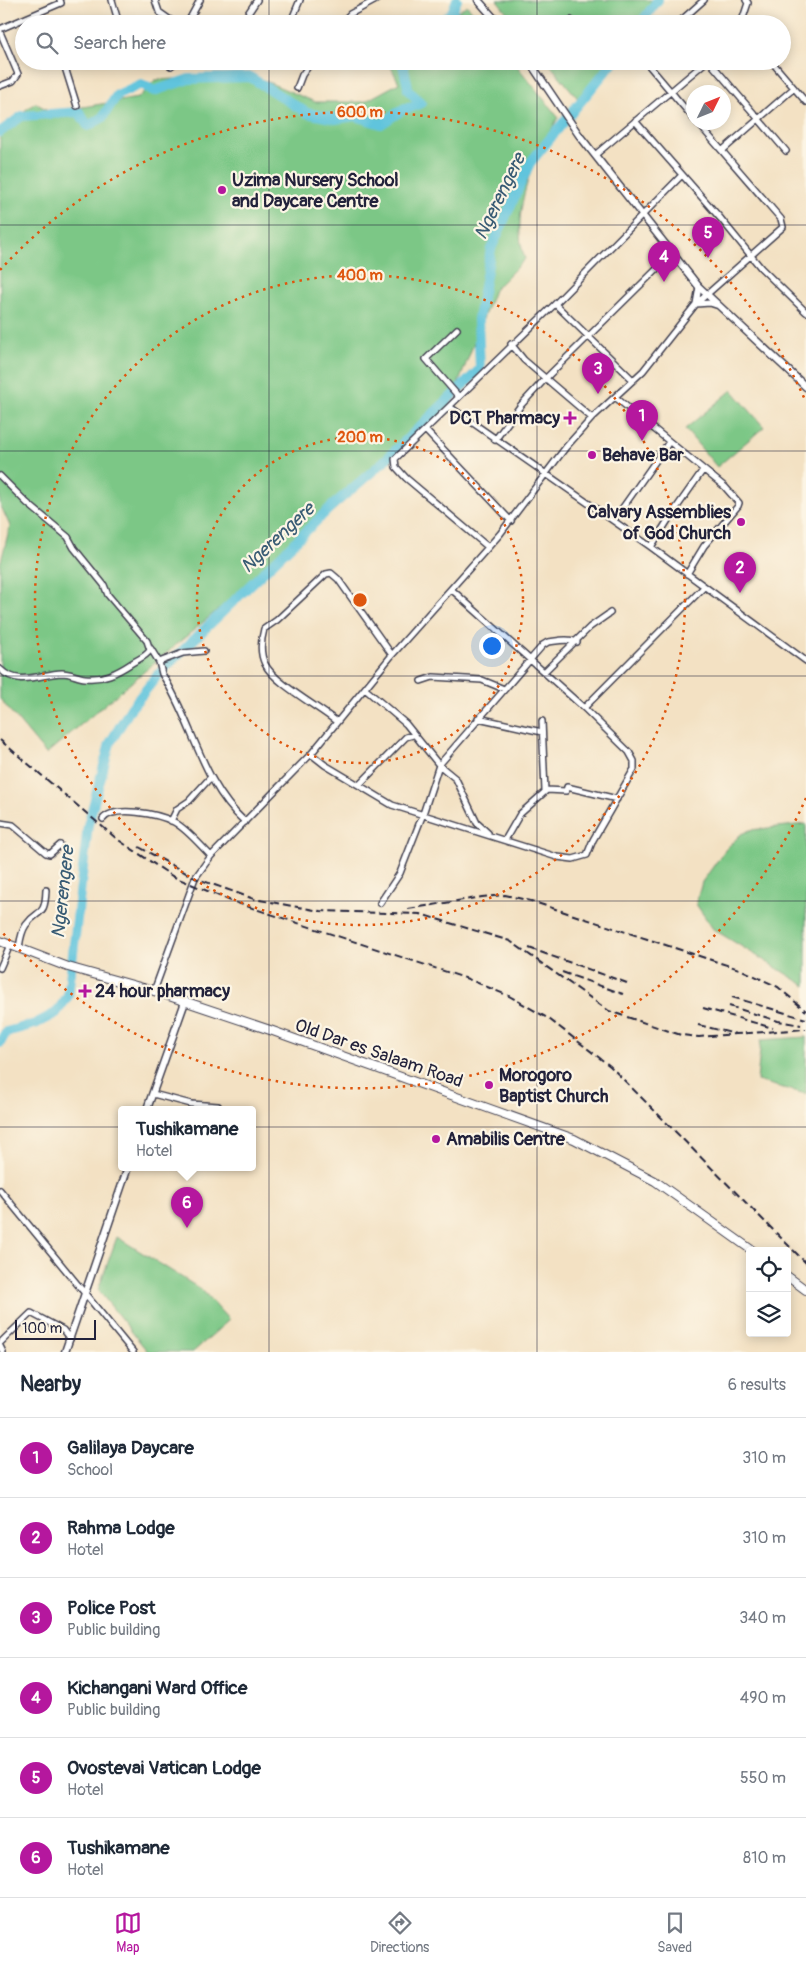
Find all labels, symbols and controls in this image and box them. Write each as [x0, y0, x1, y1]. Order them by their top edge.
search box [15, 15, 791, 70]
icon: search [33, 29, 61, 57]
text: Search here [73, 31, 166, 55]
north arrow [686, 85, 731, 130]
text: 600 m [337, 103, 383, 122]
water label: Ngerengere [469, 148, 532, 243]
place label: Uzima Nursery School and Daycare Centre [232, 169, 399, 213]
marker: Uzima Nursery School and Daycare Centre [216, 184, 228, 196]
pin: 5 [692, 217, 724, 258]
pin: 4 [648, 241, 680, 282]
text: 400 m [337, 266, 383, 285]
pin: 3 [582, 353, 614, 394]
pin: 1 [626, 400, 658, 441]
place label: DCT Pharmacy [449, 407, 560, 430]
marker: DCT Pharmacy [564, 412, 576, 424]
text: 200 m [337, 428, 383, 447]
place label: Behave Bar [602, 444, 684, 467]
marker: Behave Bar [586, 449, 598, 461]
water label: Ngerengere [236, 496, 321, 578]
place label: Calvary Assemblies of God Church [587, 501, 732, 545]
marker: Calvary Assemblies of God Church [735, 516, 747, 528]
pin: 2 [724, 552, 756, 593]
centre of rings [351, 591, 369, 609]
your location [479, 633, 505, 659]
water label: Ngerengere [46, 843, 80, 939]
place label: 24 hour pharmacy [95, 980, 230, 1003]
marker: 24 hour pharmacy [79, 985, 91, 997]
street label: Old Dar es Salaam Road [292, 1014, 466, 1093]
place label: Morogoro Baptist Church [499, 1064, 609, 1108]
marker: Morogoro Baptist Church [483, 1079, 495, 1091]
popup [118, 1106, 256, 1171]
text: Tushikamane [136, 1117, 238, 1141]
place label: Amabilis Centre [446, 1128, 566, 1151]
marker: Amabilis Centre [430, 1133, 442, 1145]
text: Hotel [136, 1141, 173, 1161]
pin: 6 [171, 1187, 203, 1228]
map controls [746, 1247, 791, 1337]
button: locate [746, 1247, 791, 1292]
button: layers [746, 1292, 791, 1337]
scale bar [15, 1317, 96, 1340]
text: 100 m [22, 1320, 62, 1337]
text: Nearby [20, 1371, 81, 1398]
text: 6 results [728, 1375, 786, 1395]
text: Galilaya Daycare [67, 1436, 194, 1460]
text: 1 [33, 1448, 39, 1468]
text: 310 m [742, 1448, 786, 1468]
text: School [67, 1460, 113, 1480]
text: Rahma Lodge [67, 1516, 175, 1540]
text: 2 [32, 1528, 40, 1548]
text: 310 m [742, 1528, 786, 1548]
text: Hotel [67, 1540, 104, 1560]
text: Police Post [67, 1596, 156, 1620]
text: 3 [32, 1608, 40, 1628]
text: 340 m [739, 1608, 786, 1628]
text: Public building [67, 1620, 160, 1640]
text: Kichangani Ward Office [67, 1676, 247, 1700]
text: 4 [31, 1688, 41, 1708]
text: 490 m [740, 1688, 786, 1708]
text: Public building [67, 1700, 160, 1720]
text: Ovostevai Vatican Lodge [67, 1756, 261, 1780]
text: 5 [32, 1768, 40, 1788]
text: 550 m [740, 1768, 786, 1788]
text: Hotel [67, 1780, 104, 1800]
text: Tushikamane [67, 1836, 170, 1860]
text: 6 [31, 1848, 41, 1868]
text: 810 m [743, 1848, 786, 1868]
text: Hotel [67, 1860, 104, 1880]
tab: Map [114, 1909, 142, 1956]
tab: Directions [370, 1909, 429, 1956]
tab: Saved [657, 1909, 692, 1956]

